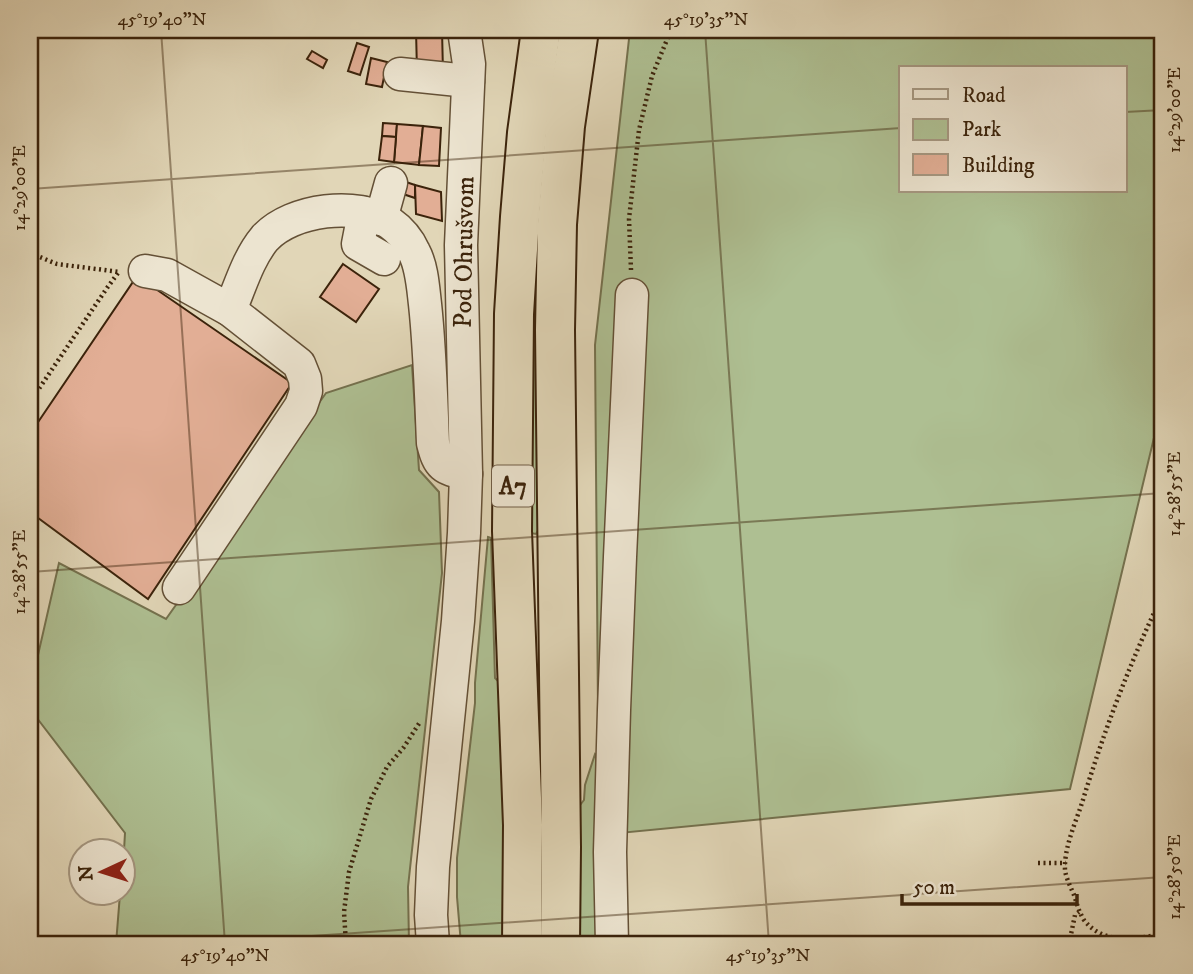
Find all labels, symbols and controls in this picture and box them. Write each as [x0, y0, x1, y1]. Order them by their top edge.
text: 45°19'40"N [118, 9, 207, 31]
text: 45°19'35"N [664, 9, 748, 31]
legend [899, 66, 1126, 192]
text: 14°29'00"E [1164, 67, 1186, 153]
text: Road [962, 83, 1006, 109]
text: Park [962, 117, 1002, 143]
text: 14°29'00"E [9, 145, 31, 231]
text: Building [962, 153, 1035, 179]
street label: Pod Ohrušvom [447, 176, 482, 328]
text: 14°28'55"E [1164, 451, 1186, 536]
road number: A7 [492, 466, 534, 506]
text: 14°28'55"E [9, 529, 31, 614]
text: 14°28'50"E [1164, 834, 1186, 920]
north arrow [66, 838, 136, 908]
scale bar [902, 862, 1078, 906]
text: N [74, 864, 99, 882]
text: 50 m [913, 875, 955, 901]
text: 45°19'40"N [181, 945, 270, 967]
text: 45°19'35"N [726, 945, 810, 967]

